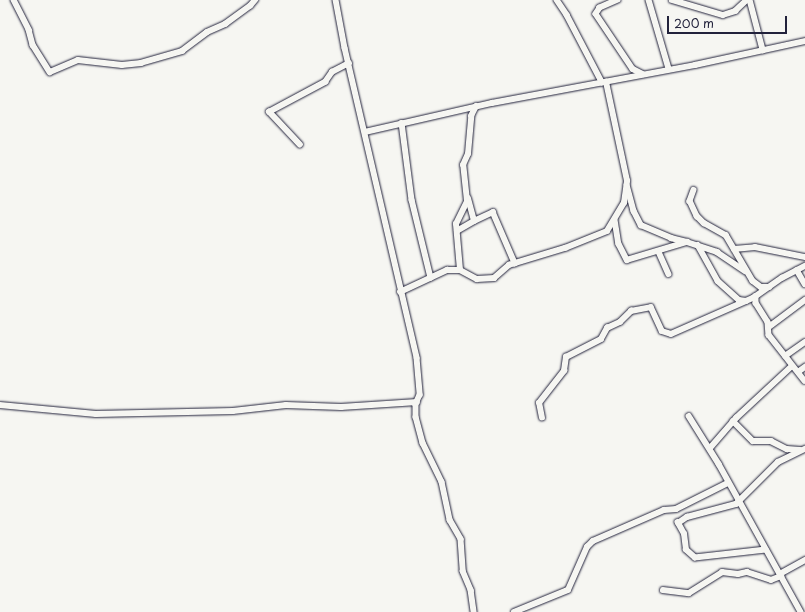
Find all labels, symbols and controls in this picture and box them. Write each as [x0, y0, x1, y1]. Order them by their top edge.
scale bar [669, 8, 789, 34]
text: 200 m [674, 14, 714, 32]

